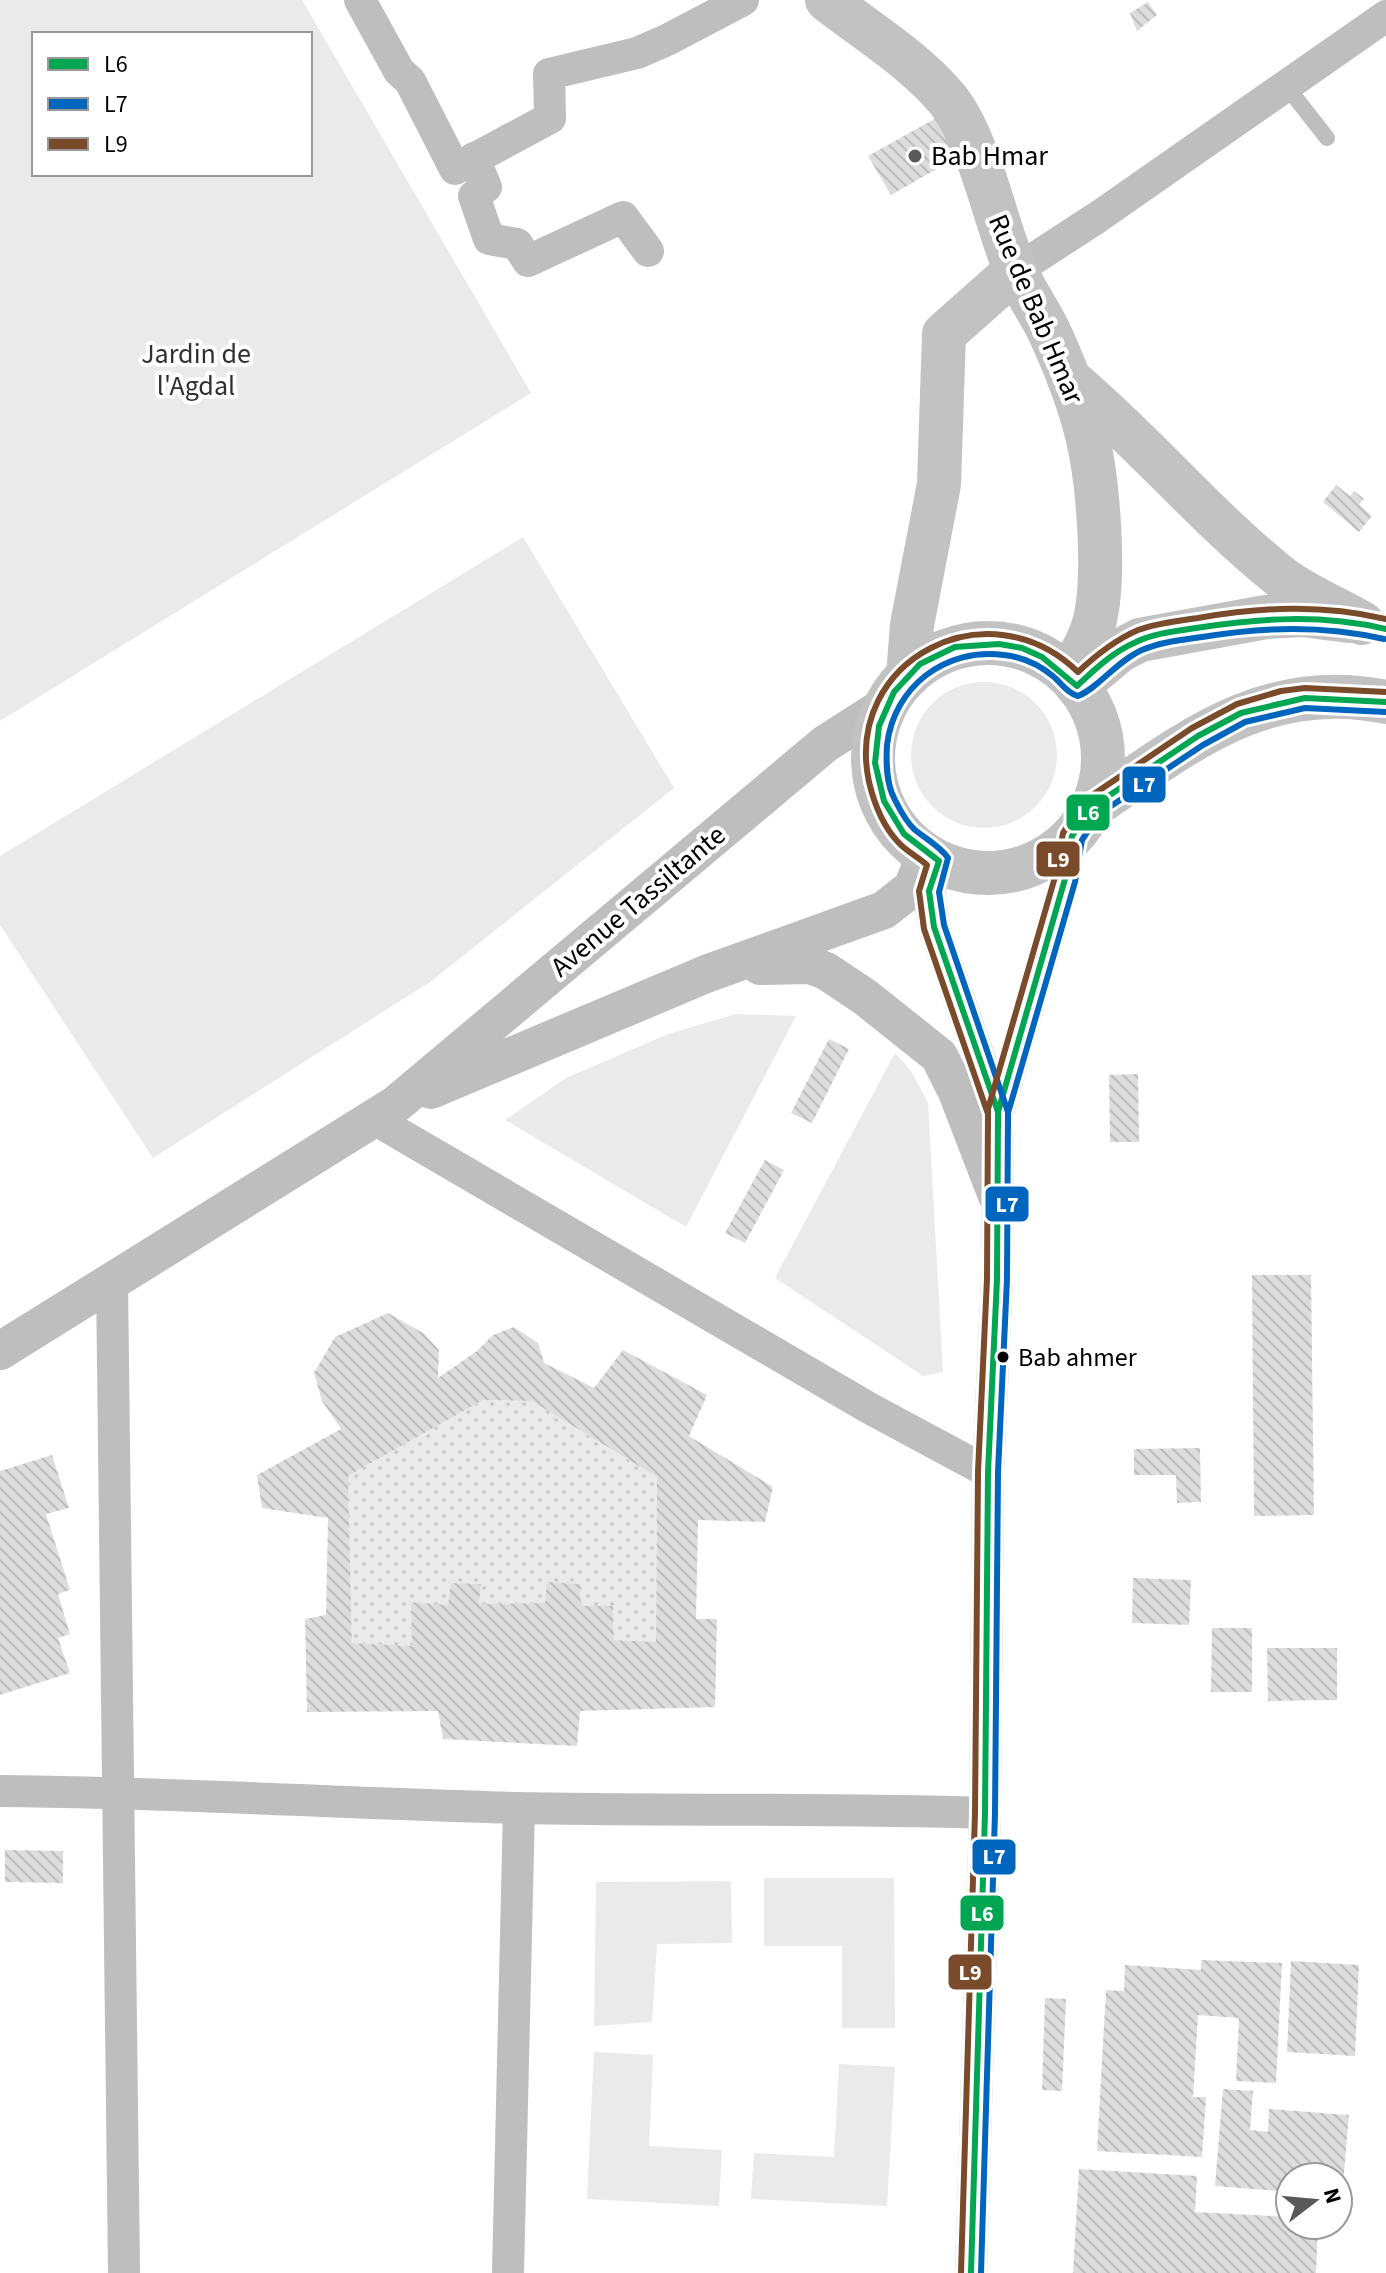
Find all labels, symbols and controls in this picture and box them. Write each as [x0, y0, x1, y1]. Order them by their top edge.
legend [32, 32, 312, 176]
text: L6 [104, 47, 128, 82]
text: L7 [104, 87, 128, 122]
text: L9 [104, 127, 128, 162]
place label: Bab Hmar [931, 136, 1048, 176]
marker: Bab Hmar [906, 147, 924, 165]
street label: Rue de Bab Hmar [978, 208, 1094, 410]
park label: Jardin de l'Agdal [141, 334, 251, 406]
line badge: L7 [1121, 765, 1167, 804]
text: L7 [1132, 769, 1156, 801]
line badge: L6 [1065, 793, 1111, 832]
text: L6 [1076, 797, 1100, 829]
street label: Avenue Tassiltante [542, 816, 734, 986]
line badge: L9 [1035, 840, 1081, 878]
text: L9 [1046, 844, 1070, 876]
line badge: L7 [984, 1185, 1030, 1223]
text: L7 [995, 1189, 1019, 1221]
place label: Bab ahmer [1018, 1339, 1138, 1376]
marker: Bab ahmer [995, 1349, 1011, 1365]
line badge: L7 [971, 1838, 1017, 1876]
text: L7 [982, 1841, 1006, 1873]
line badge: L6 [959, 1894, 1005, 1932]
text: L6 [970, 1898, 994, 1930]
line badge: L9 [947, 1953, 993, 1991]
text: L9 [958, 1957, 982, 1989]
north arrow [1274, 2161, 1354, 2241]
text: N [1315, 2184, 1350, 2207]

